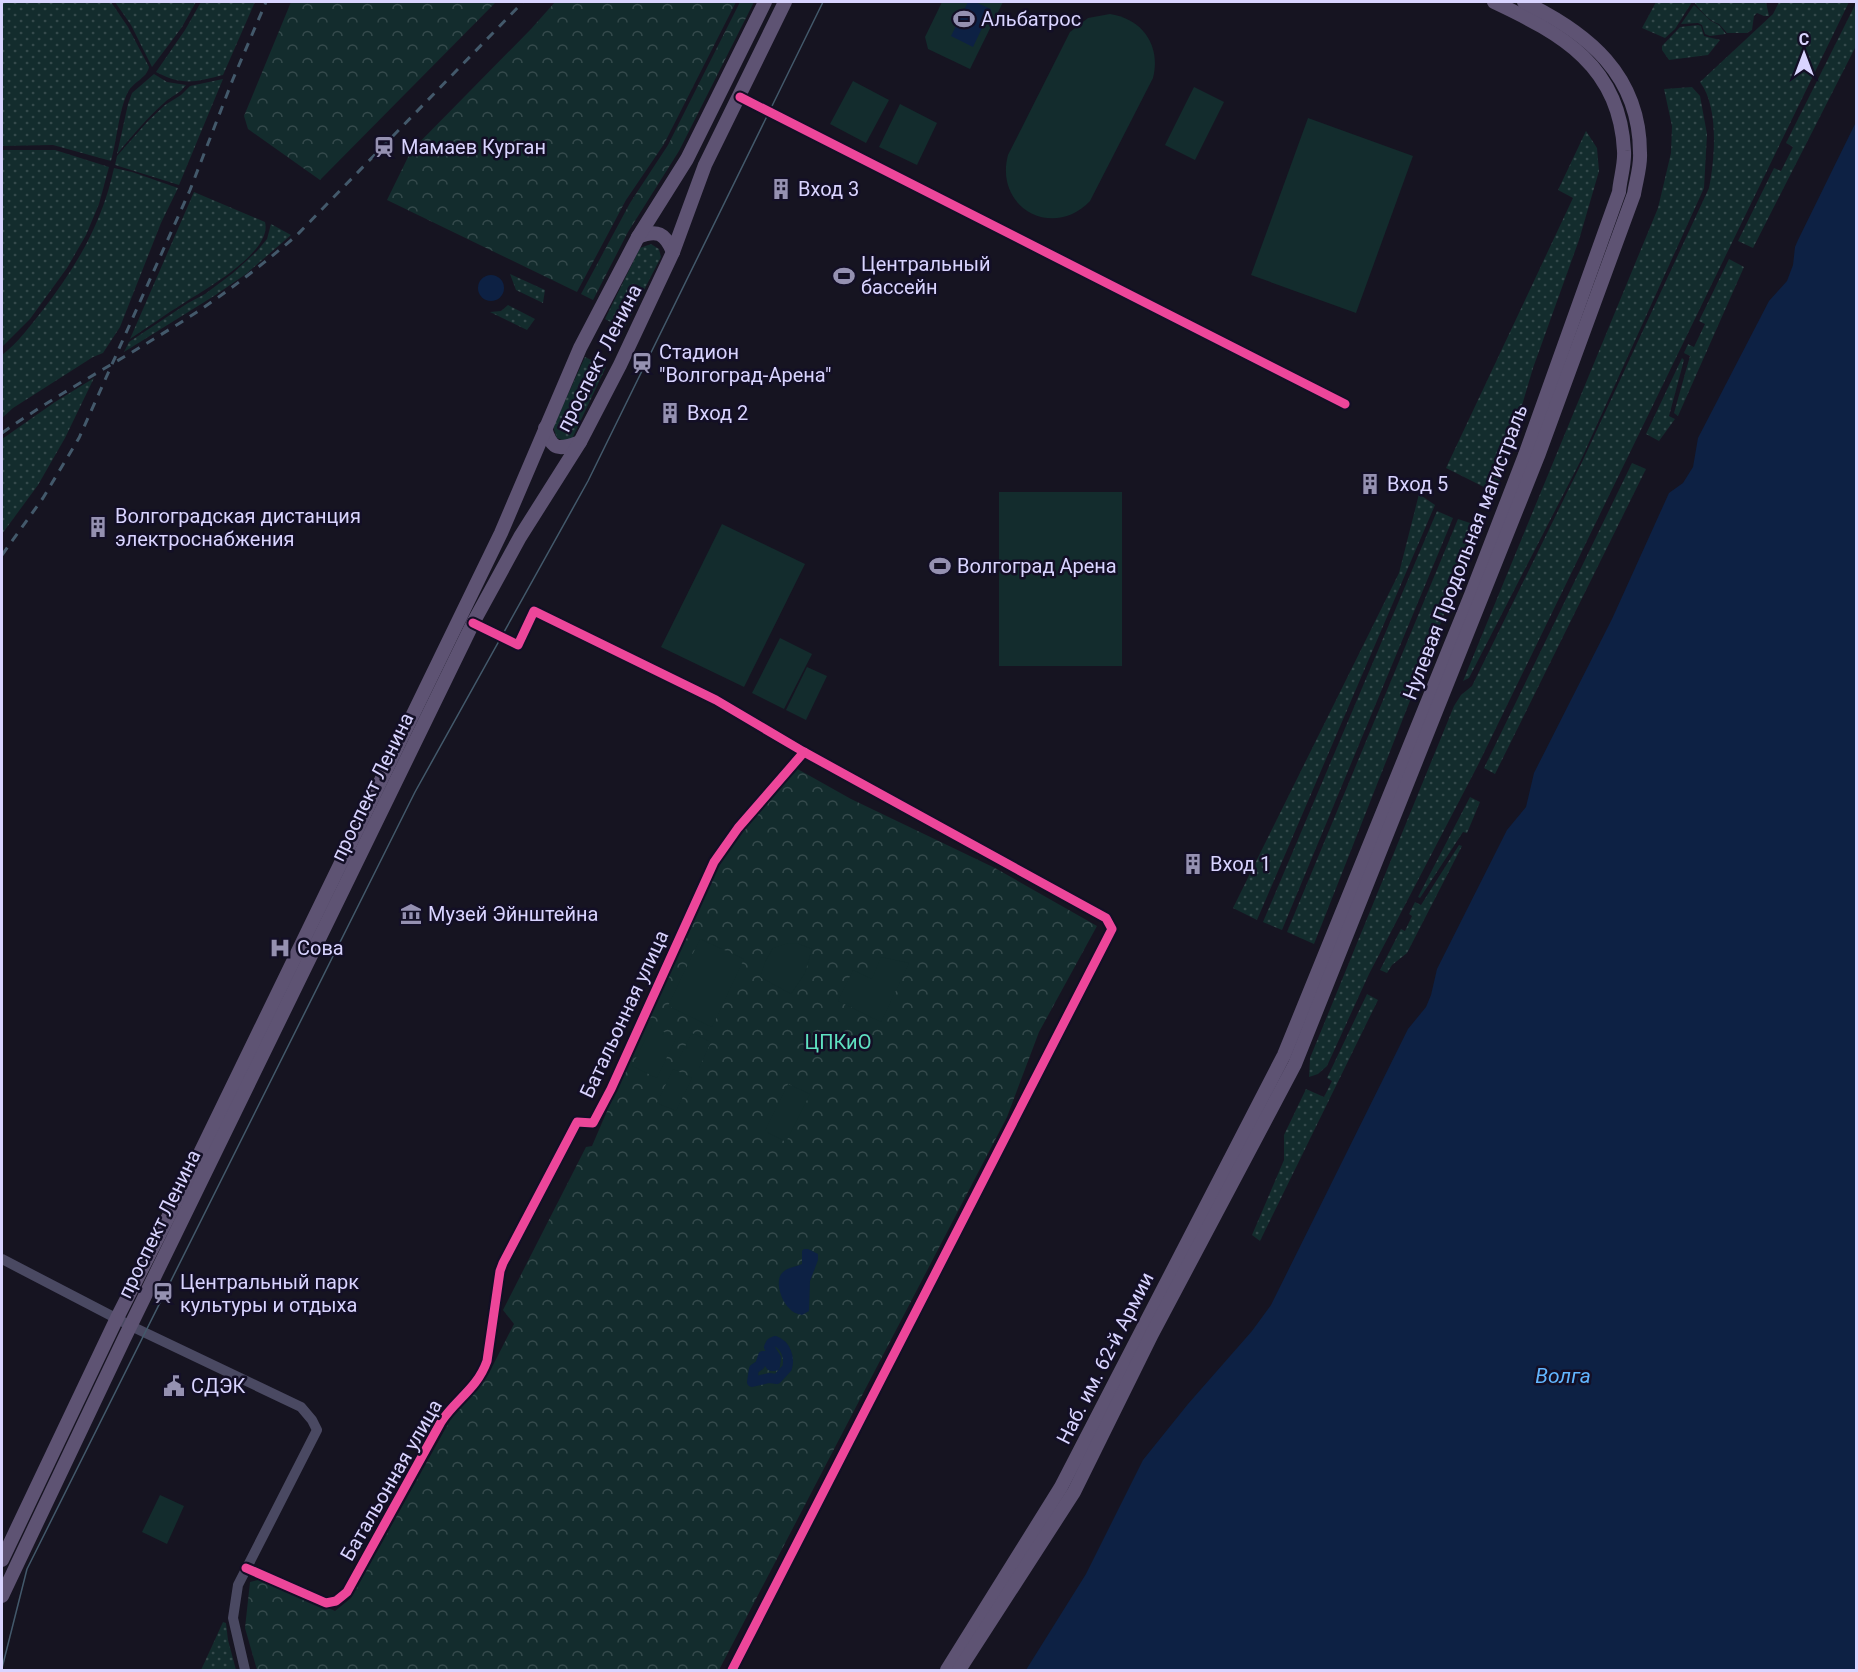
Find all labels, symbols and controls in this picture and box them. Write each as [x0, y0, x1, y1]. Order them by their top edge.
sports icon: Альбатрос [952, 7, 976, 31]
place label: Альбатрос [981, 7, 1081, 31]
north arrow [1774, 24, 1834, 84]
text: С [1799, 30, 1809, 49]
station icon: Мамаев Курган [372, 135, 396, 159]
place label: Мамаев Курган [401, 135, 546, 159]
building icon: Вход 3 [769, 177, 793, 201]
place label: Вход 3 [798, 177, 859, 201]
place label: Центральный бассейн [861, 252, 991, 299]
sports icon: Центральный бассейн [832, 264, 856, 288]
street label: проспект Ленина [551, 280, 647, 436]
place label: Стадион "Волгоград-Арена" [659, 340, 831, 387]
station icon: Стадион "Волгоград-Арена" [630, 351, 654, 375]
building icon: Вход 2 [658, 401, 682, 425]
place label: Вход 2 [687, 401, 748, 425]
street label: Нулевая Продольная магистраль [1397, 401, 1533, 703]
building icon: Вход 5 [1358, 472, 1382, 496]
place label: Вход 5 [1387, 472, 1448, 496]
place label: Волгоградская дистанция электроснабжения [115, 504, 361, 551]
building icon: Волгоградская дистанция электроснабжения [86, 515, 110, 539]
sports icon: Волгоград Арена [928, 554, 952, 578]
place label: Волгоград Арена [957, 554, 1117, 578]
street label: проспект Ленина [326, 709, 418, 865]
building icon: Вход 1 [1181, 852, 1205, 876]
place label: Вход 1 [1210, 852, 1271, 876]
museum icon: Музей Эйнштейна [399, 902, 423, 926]
place label: Музей Эйнштейна [428, 902, 598, 926]
street label: Батальонная улица [575, 926, 673, 1102]
hospital icon: Сова [268, 936, 292, 960]
place label: Сова [297, 936, 344, 960]
park label: ЦПКиО [805, 1030, 871, 1054]
street label: проспект Ленина [113, 1146, 205, 1302]
street label: Наб. им. 62-й Армии [1051, 1268, 1159, 1448]
place label: Центральный парк культуры и отдыха [180, 1270, 359, 1317]
station icon: Центральный парк культуры и отдыха [151, 1281, 175, 1305]
water label: Волга [1535, 1364, 1591, 1388]
public building icon: СДЭК [162, 1374, 186, 1398]
place label: СДЭК [191, 1374, 246, 1398]
street label: Батальонная улица [335, 1395, 447, 1565]

